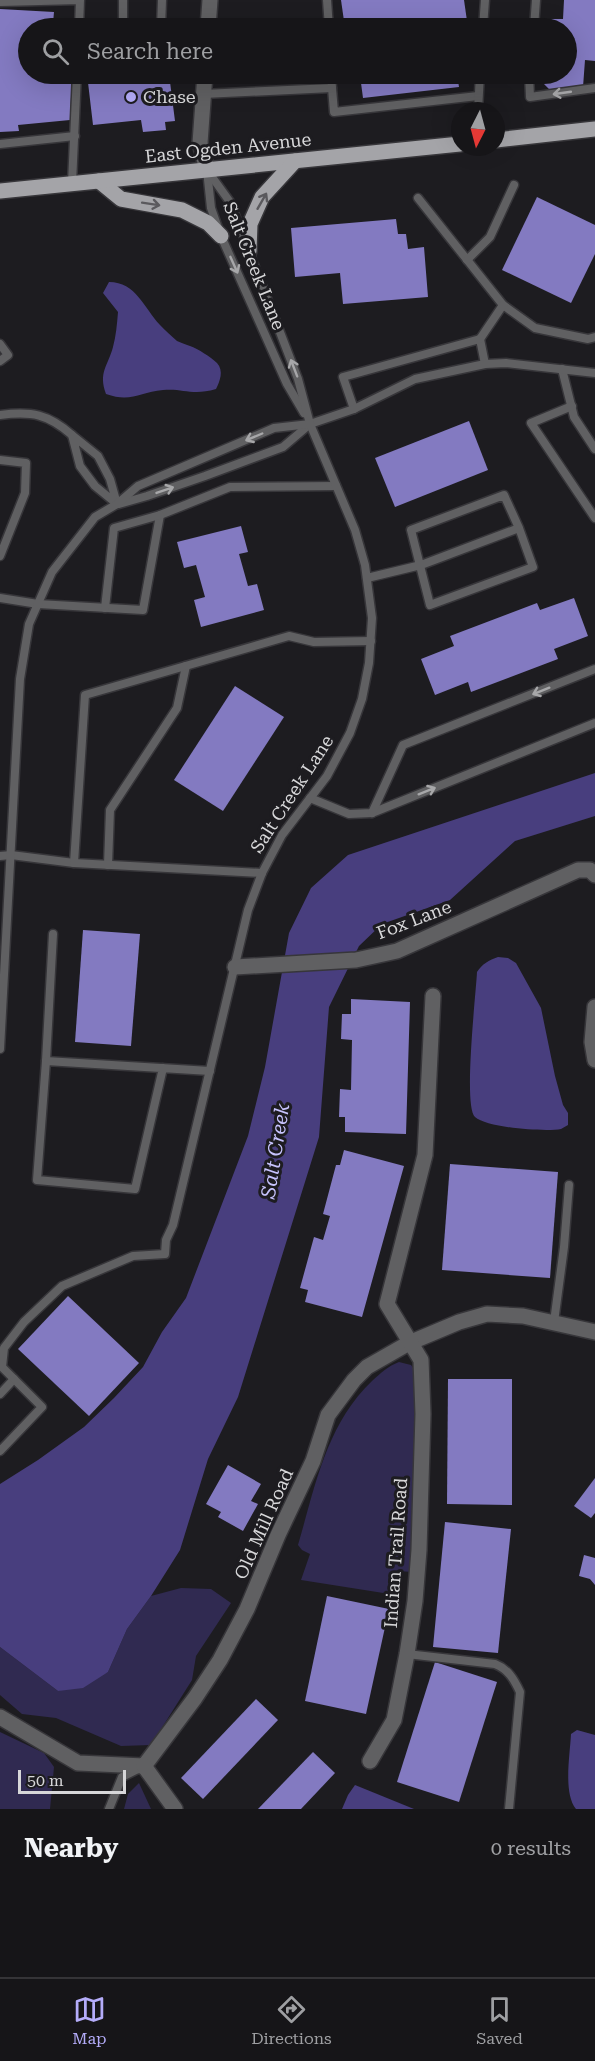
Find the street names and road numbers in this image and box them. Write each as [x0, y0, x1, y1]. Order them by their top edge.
street label: East Ogden Avenue [144, 128, 312, 167]
street label: Salt Creek Lane [219, 199, 290, 333]
street label: Salt Creek Lane [246, 731, 338, 857]
street label: Fox Lane [374, 896, 454, 943]
street label: Old Mill Road [230, 1465, 297, 1582]
street label: Indian Trail Road [380, 1477, 411, 1629]

